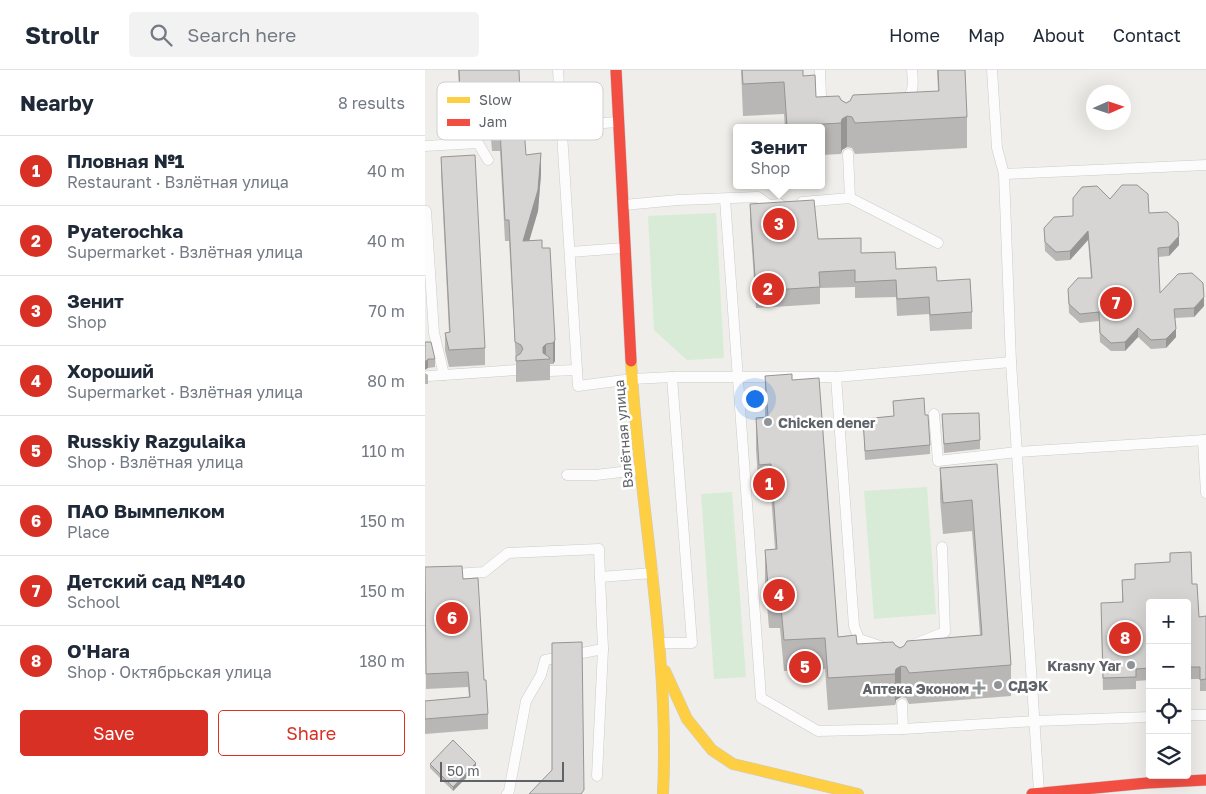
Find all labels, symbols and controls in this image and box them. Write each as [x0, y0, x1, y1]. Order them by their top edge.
search box [129, 12, 479, 57]
text: Strollr [25, 20, 99, 49]
icon: search [147, 21, 175, 49]
text: Search here [187, 23, 296, 46]
text: Home [889, 24, 940, 46]
text: Map [968, 24, 1005, 46]
text: About [1033, 24, 1085, 46]
text: Contact [1113, 24, 1181, 46]
legend [437, 82, 603, 140]
north arrow [1086, 85, 1131, 130]
text: Nearby [20, 90, 94, 116]
text: Slow [479, 91, 512, 108]
text: 8 results [338, 93, 405, 113]
text: Jam [479, 113, 507, 130]
popup [733, 124, 825, 189]
text: Зенит [751, 135, 807, 158]
text: Пловная №1 [67, 149, 184, 172]
text: Shop [751, 158, 790, 178]
text: 1 [32, 161, 40, 181]
text: 40 m [367, 161, 405, 181]
text: Restaurant · Взлётная улица [67, 172, 289, 192]
pin: 3 [763, 205, 795, 243]
text: Pyaterochka [67, 219, 183, 242]
text: 2 [31, 231, 41, 251]
text: 40 m [367, 231, 405, 251]
text: Supermarket · Взлётная улица [67, 242, 303, 262]
pin: 2 [752, 270, 784, 308]
pin: 7 [1100, 284, 1132, 322]
text: Зенит [67, 289, 124, 312]
text: 3 [31, 301, 41, 321]
text: 70 m [368, 301, 405, 321]
text: Shop [67, 312, 107, 332]
text: Хороший [67, 359, 154, 382]
text: 4 [31, 371, 41, 391]
text: 80 m [367, 371, 405, 391]
street label: Взлётная улица [610, 379, 636, 489]
text: Supermarket · Взлётная улица [67, 382, 303, 402]
your location [742, 386, 768, 412]
place label: Chicken dener [778, 414, 876, 431]
marker: Chicken dener [762, 416, 774, 428]
text: Russkiy Razgulaika [67, 429, 246, 452]
text: 5 [31, 441, 41, 461]
text: 110 m [361, 441, 405, 461]
text: Shop · Взлётная улица [67, 452, 244, 472]
pin: 1 [753, 465, 785, 503]
text: ПАО Вымпелком [67, 499, 225, 522]
text: 6 [31, 511, 41, 531]
text: 150 m [360, 511, 405, 531]
text: Place [67, 522, 110, 542]
text: Детский сад №140 [67, 569, 246, 592]
pin: 4 [763, 576, 795, 614]
text: 7 [32, 581, 40, 601]
text: 150 m [360, 581, 405, 601]
text: School [67, 592, 120, 612]
pin: 6 [436, 599, 468, 637]
map controls [1146, 599, 1191, 779]
button: + [1146, 599, 1191, 644]
pin: 8 [1109, 619, 1141, 657]
text: O'Hara [67, 639, 130, 662]
button: − [1146, 644, 1191, 689]
pin: 5 [789, 648, 821, 686]
text: 8 [31, 651, 41, 671]
text: 180 m [359, 651, 405, 671]
place label: Krasny Yar [1047, 657, 1122, 674]
marker: Krasny Yar [1125, 659, 1137, 671]
text: Shop · Октябрьская улица [67, 662, 272, 682]
place label: СДЭК [1008, 677, 1049, 694]
marker: СДЭК [992, 679, 1004, 691]
place label: Аптека Эконом [862, 680, 969, 697]
marker: Аптека Эконом [973, 682, 985, 694]
button: locate [1146, 689, 1191, 734]
button: Save [20, 710, 208, 756]
button: Share [218, 710, 405, 756]
button: layers [1146, 734, 1191, 779]
scale bar [440, 759, 564, 782]
text: 50 m [447, 762, 480, 779]

